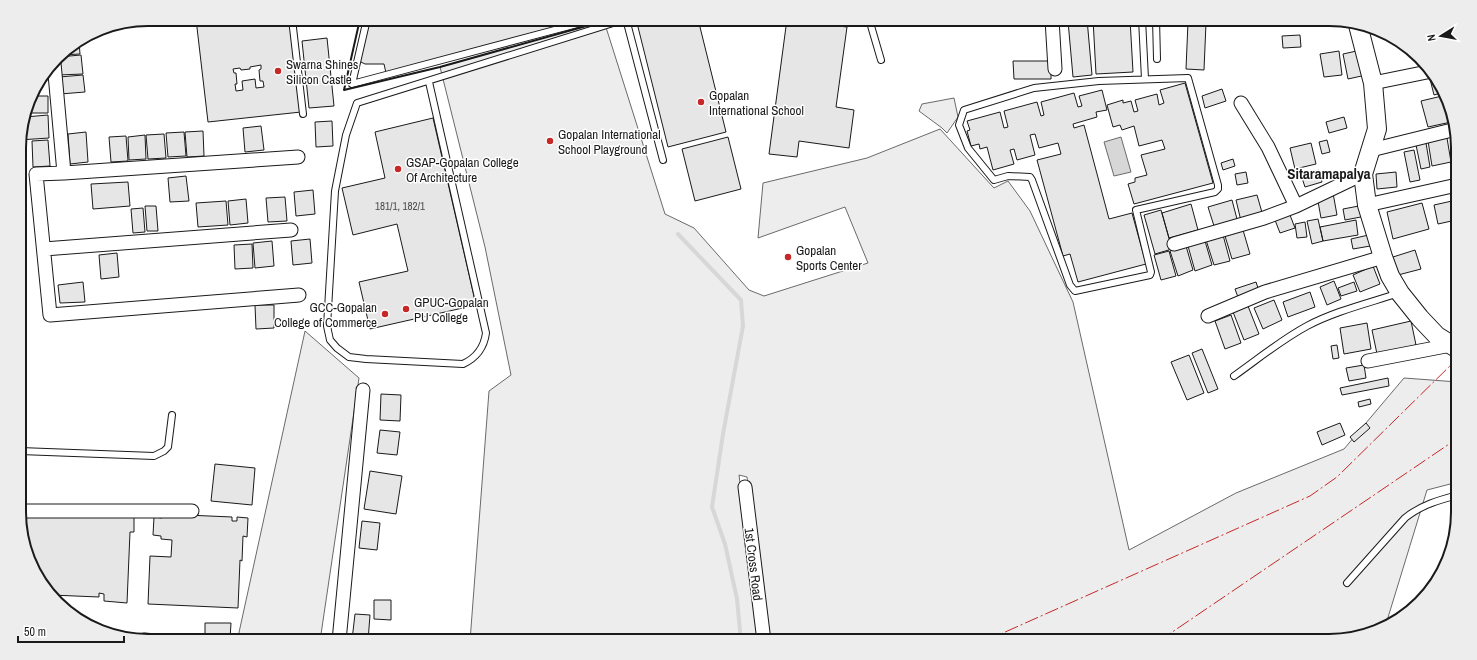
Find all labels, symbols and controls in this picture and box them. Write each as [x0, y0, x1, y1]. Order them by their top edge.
north arrow [1421, 16, 1461, 56]
text: N [1424, 33, 1439, 42]
place label: Swarna Shines Silicon Castle [286, 56, 358, 88]
marker: Swarna Shines Silicon Castle [273, 66, 283, 76]
place label: Gopalan International School [709, 87, 804, 119]
marker: Gopalan International School [696, 97, 706, 107]
place label: Gopalan International School Playground [558, 126, 661, 158]
marker: Gopalan International School Playground [545, 136, 555, 146]
place label: GSAP-Gopalan College Of Architecture [406, 154, 519, 186]
district label: Sitaramapalya [1287, 163, 1371, 184]
marker: GSAP-Gopalan College Of Architecture [393, 164, 403, 174]
house number: 181/1, 182/1 [375, 199, 425, 213]
place label: Gopalan Sports Center [796, 242, 862, 274]
marker: Gopalan Sports Center [783, 252, 793, 262]
place label: GPUC-Gopalan PU College [414, 294, 489, 326]
place label: GCC-Gopalan College of Commerce [274, 299, 377, 331]
marker: GPUC-Gopalan PU College [401, 304, 411, 314]
marker: GCC-Gopalan College of Commerce [380, 309, 390, 319]
street label: 1st Cross Road [741, 527, 766, 602]
scale bar [18, 618, 124, 644]
text: 50 m [24, 624, 46, 640]

